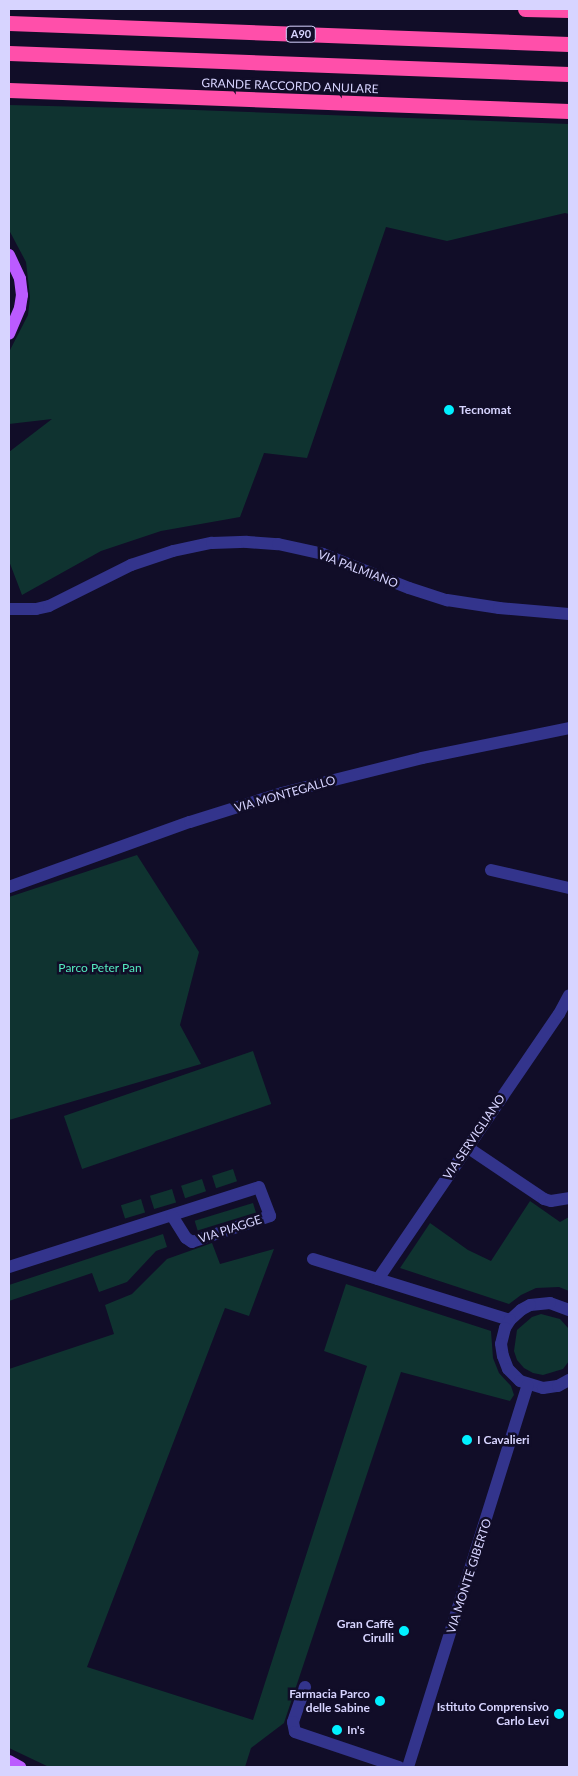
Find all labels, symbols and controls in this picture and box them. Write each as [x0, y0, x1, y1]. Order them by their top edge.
road number: A90 [285, 26, 317, 42]
street label: GRANDE RACCORDO ANULARE [201, 76, 379, 96]
place label: Tecnomat [459, 403, 511, 417]
marker: Tecnomat [443, 404, 455, 416]
street label: VIA PALMIANO [316, 547, 400, 591]
street label: VIA MONTEGALLO [233, 773, 337, 815]
park label: Parco Peter Pan [58, 961, 142, 975]
street label: VIA SERVIGLIANO [440, 1091, 508, 1183]
street label: VIA PIAGGE [197, 1212, 263, 1246]
place label: I Cavalieri [477, 1433, 530, 1447]
marker: I Cavalieri [461, 1434, 473, 1446]
street label: VIA MONTE GIBERTO [444, 1517, 494, 1635]
place label: Gran Caffè Cirulli [337, 1617, 394, 1645]
marker: Gran Caffè Cirulli [398, 1625, 410, 1637]
place label: Farmacia Parco delle Sabine [289, 1687, 370, 1715]
marker: Farmacia Parco delle Sabine [374, 1695, 386, 1707]
place label: Istituto Comprensivo Carlo Levi [437, 1700, 549, 1728]
marker: Istituto Comprensivo Carlo Levi [553, 1708, 565, 1720]
place label: In's [347, 1723, 365, 1737]
marker: In's [331, 1724, 343, 1736]

